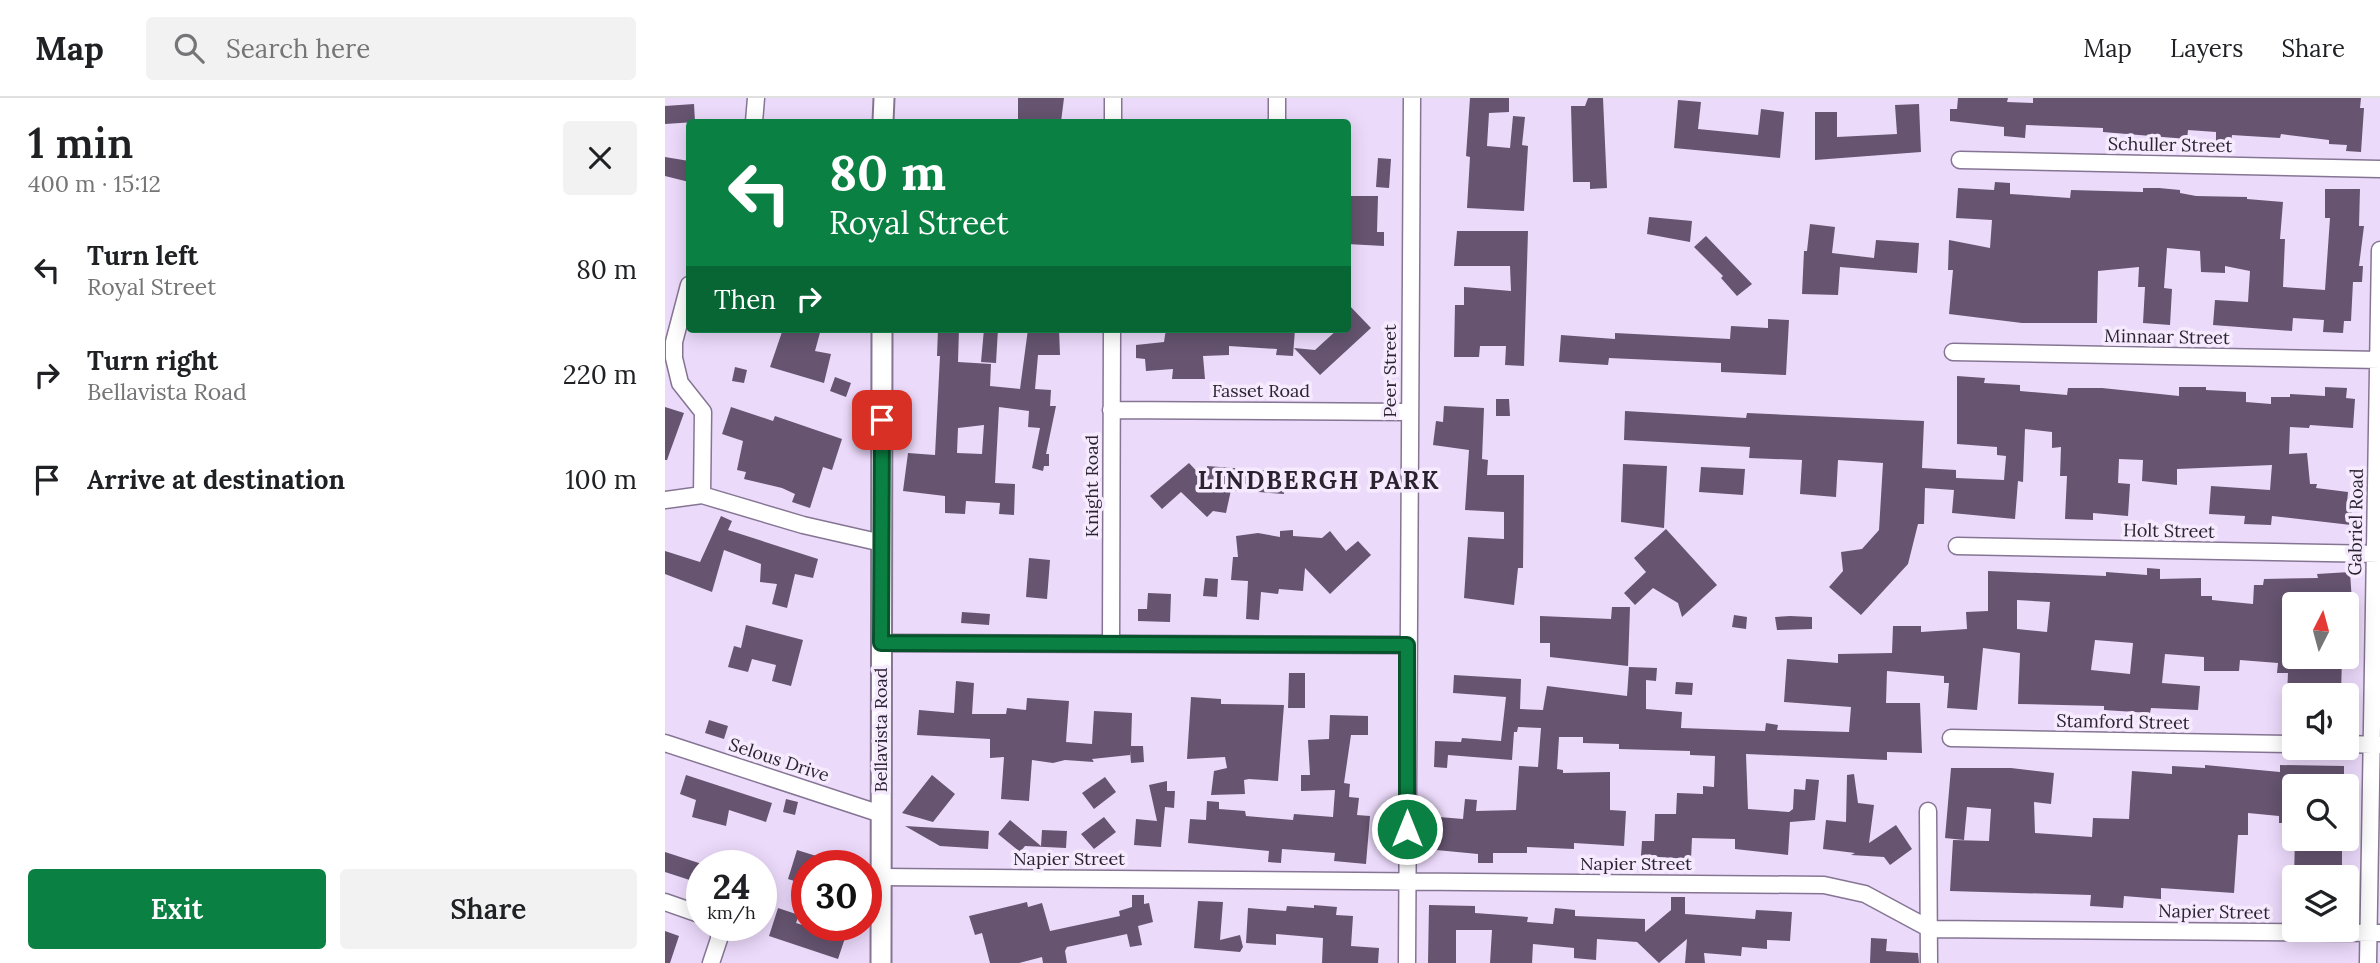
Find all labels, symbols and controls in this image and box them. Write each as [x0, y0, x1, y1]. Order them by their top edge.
search box [146, 17, 636, 80]
text: Map [35, 27, 104, 69]
icon: search [170, 29, 208, 67]
text: Search here [226, 32, 370, 65]
text: Map [2083, 33, 2132, 64]
text: Layers [2170, 33, 2243, 64]
text: Share [2281, 33, 2345, 64]
text: 1 min [28, 116, 133, 170]
button: close [563, 121, 637, 195]
street label: Schuller Street [2108, 132, 2232, 157]
text: 80 m [829, 141, 946, 203]
icon: left [714, 147, 805, 238]
text: 400 m · 15:12 [28, 169, 161, 198]
text: Royal Street [829, 202, 1009, 243]
text: Turn left [87, 239, 198, 272]
icon: left [28, 251, 66, 289]
text: 80 m [576, 253, 637, 286]
text: Royal Street [87, 272, 216, 301]
icon: right [790, 280, 828, 318]
text: Then [714, 283, 776, 316]
street label: Peer Street [1378, 324, 1401, 418]
street label: Minnaar Street [2104, 324, 2230, 349]
text: Turn right [87, 344, 218, 377]
icon: right [28, 356, 66, 394]
text: 220 m [563, 358, 637, 391]
text: Bellavista Road [87, 377, 247, 406]
street label: Fasset Road [1212, 379, 1310, 402]
pin [852, 390, 912, 450]
icon: arrive [863, 401, 901, 439]
street label: Knight Road [1080, 434, 1103, 537]
icon: arrive [28, 461, 66, 499]
text: Arrive at destination [87, 463, 345, 496]
text: 100 m [565, 463, 637, 496]
district label: LINDBERGH PARK [1198, 465, 1440, 496]
street label: Gabriel Road [2343, 468, 2368, 576]
street label: Holt Street [2123, 518, 2215, 543]
north arrow [2282, 592, 2359, 668]
map controls [2282, 592, 2359, 942]
street label: Bellavista Road [869, 667, 892, 793]
button: sound [2282, 683, 2359, 760]
street label: Stamford Street [2056, 709, 2190, 734]
street label: Selous Drive [726, 732, 832, 787]
button: search [2282, 774, 2359, 851]
position arrow [1370, 792, 1444, 866]
street label: Napier Street [1013, 847, 1125, 870]
speed limit sign: 30 [791, 850, 882, 941]
street label: Napier Street [1580, 852, 1692, 875]
text: 24 [713, 864, 750, 909]
button: layers [2282, 865, 2359, 942]
button: Exit [28, 869, 326, 949]
button: Share [340, 869, 637, 949]
street label: Napier Street [2158, 899, 2270, 924]
text: km/h [707, 901, 756, 924]

